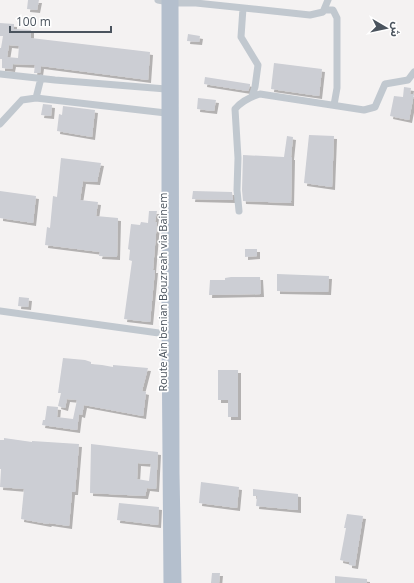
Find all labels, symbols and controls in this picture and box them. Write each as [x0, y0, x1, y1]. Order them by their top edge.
scale bar [10, 8, 111, 34]
north arrow [366, 8, 406, 48]
text: 100 m [16, 13, 51, 30]
text: ش [388, 21, 405, 38]
street label: Route Ain benian Bouzreah via Bainem [155, 193, 170, 391]

